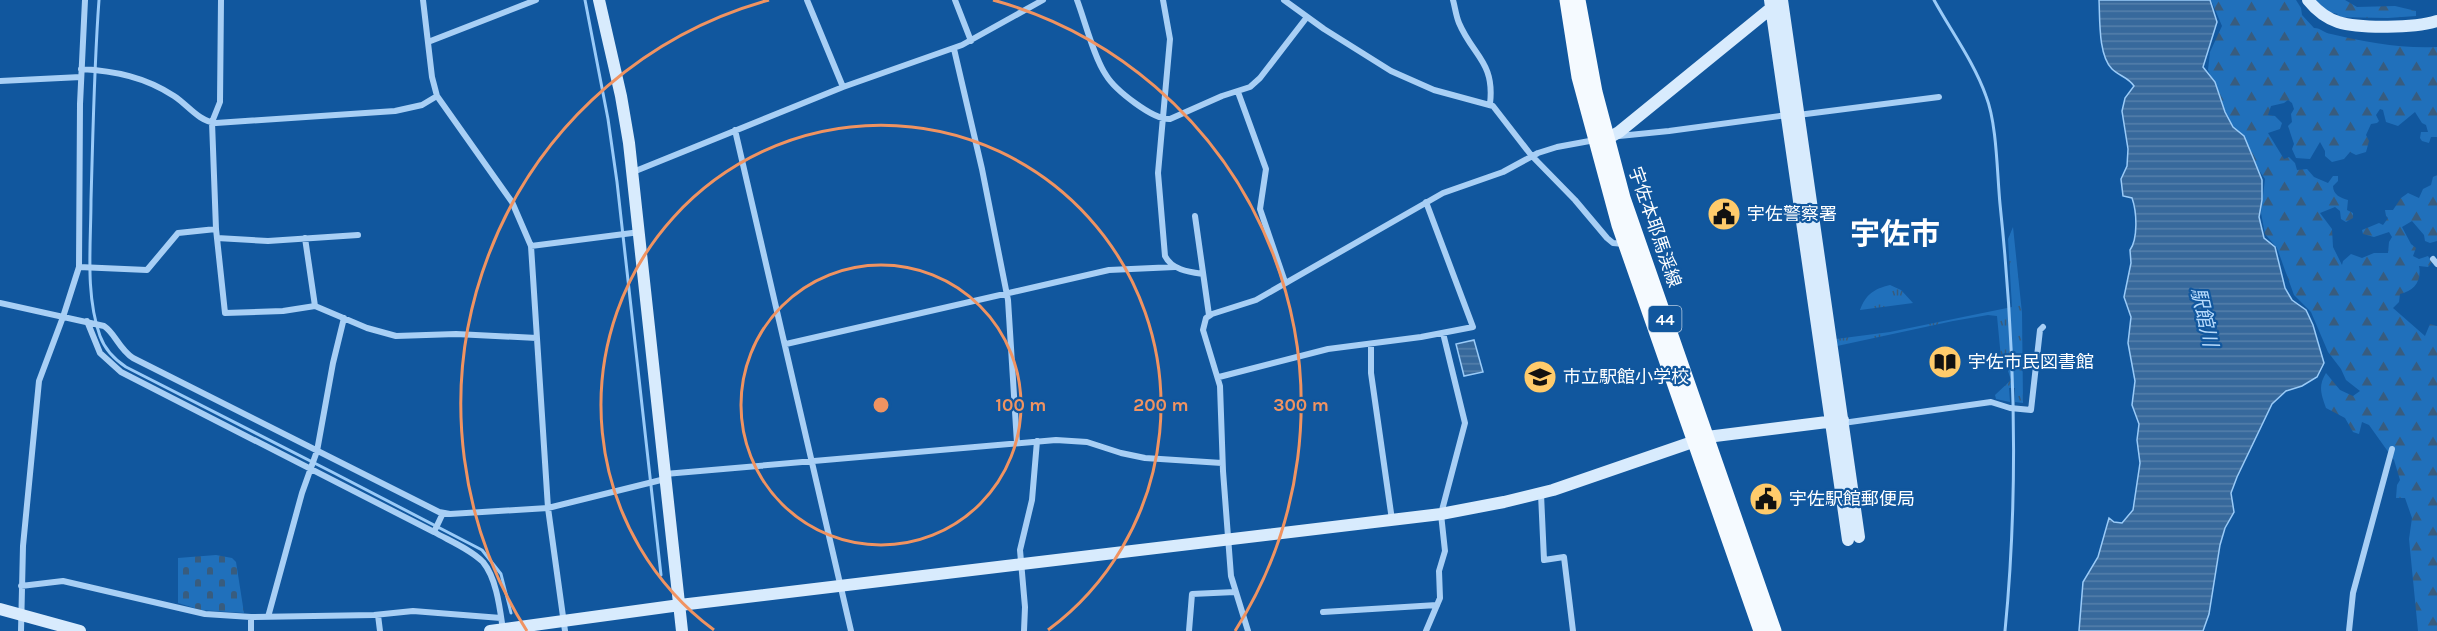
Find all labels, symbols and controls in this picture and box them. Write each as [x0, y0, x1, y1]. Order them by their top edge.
street label: 宇佐本耶馬渓線 [1624, 164, 1686, 290]
public building icon: 宇佐警察署 [1706, 196, 1742, 232]
place label: 宇佐警察署 [1747, 203, 1837, 225]
district label: 宇佐市 [1850, 216, 1940, 252]
water label: 駅館川 [2186, 285, 2222, 351]
road number: 44 [1648, 306, 1682, 332]
library icon: 宇佐市民図書館 [1927, 344, 1963, 380]
place label: 宇佐市民図書館 [1968, 351, 2094, 373]
school or university icon: 市立駅館小学校 [1522, 359, 1558, 395]
place label: 市立駅館小学校 [1563, 366, 1689, 388]
text: 100 m [996, 394, 1046, 416]
text: 200 m [1133, 394, 1189, 416]
text: 300 m [1273, 394, 1329, 416]
centre of rings [871, 395, 891, 415]
public building icon: 宇佐駅館郵便局 [1748, 481, 1784, 517]
place label: 宇佐駅館郵便局 [1789, 488, 1915, 510]

